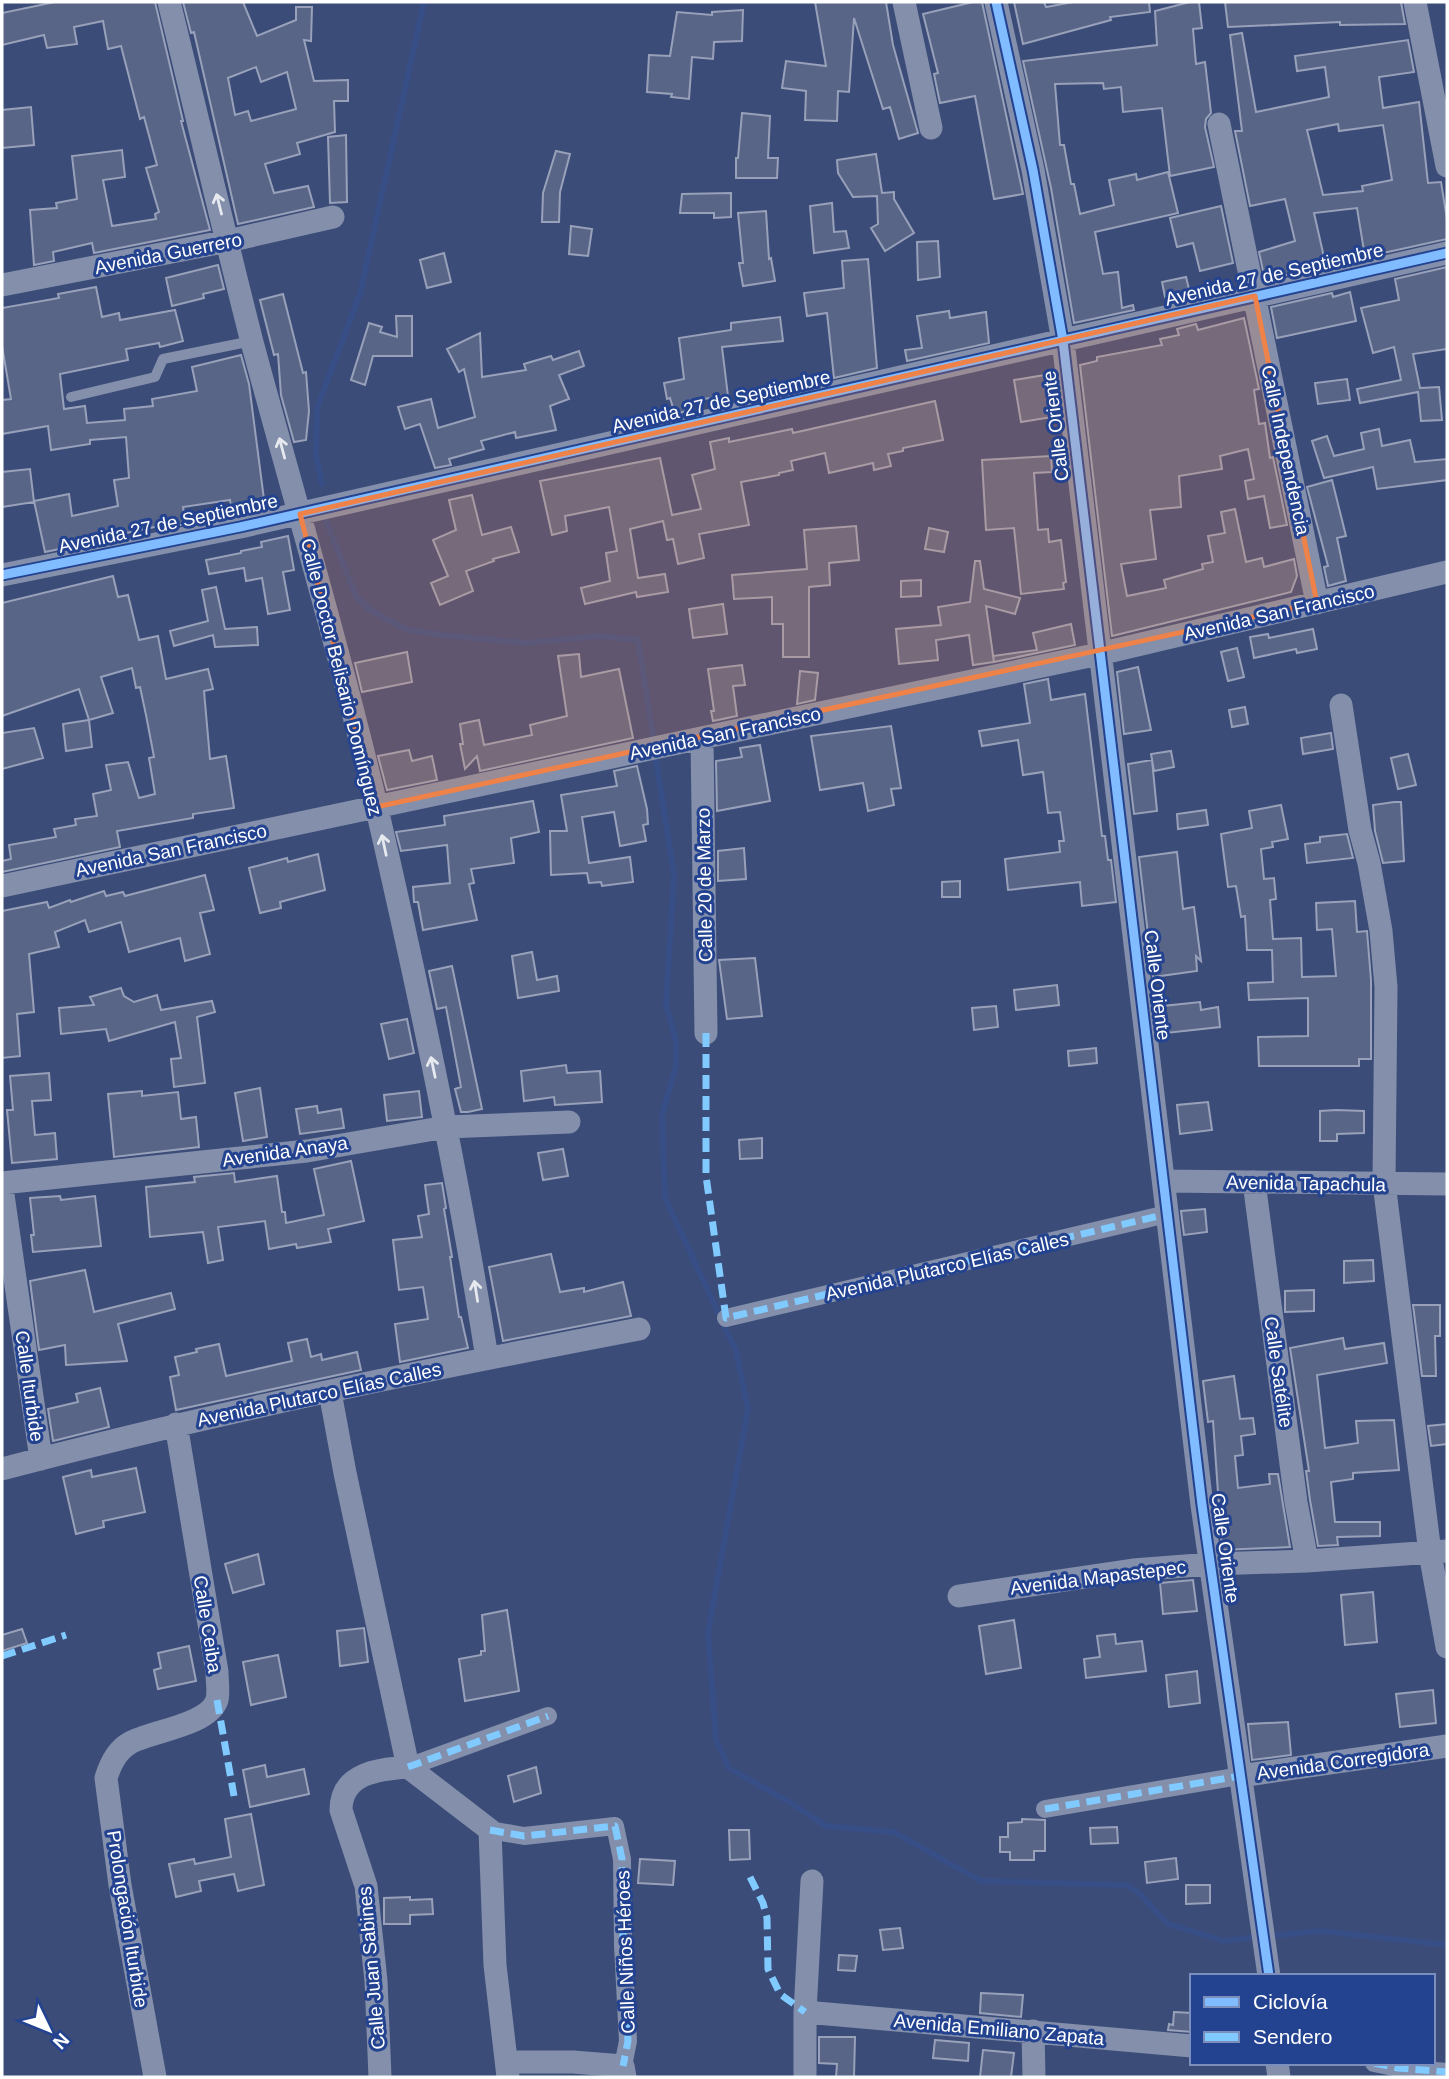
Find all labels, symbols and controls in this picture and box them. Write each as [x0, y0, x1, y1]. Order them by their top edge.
one-way arrow [211, 193, 225, 216]
street label: Avenida Guerrero [93, 229, 244, 278]
street label: Avenida 27 de Septiembre [1163, 239, 1385, 310]
street label: Calle Independencia [1257, 363, 1314, 537]
street label: Avenida 27 de Septiembre [610, 366, 832, 437]
street label: Calle Oriente [1038, 370, 1073, 482]
one-way arrow [275, 437, 288, 460]
street label: Avenida 27 de Septiembre [57, 490, 280, 557]
street label: Calle Doctor Belisario Domínguez [297, 536, 386, 818]
street label: Avenida San Francisco [1182, 580, 1376, 645]
street label: Avenida San Francisco [628, 703, 823, 764]
street label: Calle 20 de Marzo [693, 808, 716, 962]
street label: Avenida San Francisco [74, 820, 269, 881]
one-way arrow [377, 834, 391, 857]
street label: Calle Oriente [1140, 929, 1175, 1041]
one-way arrow [425, 1056, 439, 1079]
street label: Avenida Anaya [221, 1132, 350, 1171]
street label: Avenida Tapachula [1226, 1172, 1387, 1195]
street label: Avenida Plutarco Elías Calles [823, 1228, 1071, 1305]
one-way arrow [469, 1280, 482, 1303]
street label: Calle Satélite [1260, 1315, 1297, 1429]
street label: Calle Iturbide [11, 1329, 48, 1443]
street label: Avenida Plutarco Elías Calles [195, 1358, 443, 1431]
street label: Calle Oriente [1207, 1492, 1244, 1604]
street label: Avenida Mapastepec [1009, 1556, 1187, 1599]
street label: Calle Ceiba [189, 1574, 226, 1675]
street label: Avenida Corregidora [1255, 1739, 1431, 1784]
street label: Prolongación Iturbide [103, 1829, 152, 2009]
street label: Calle Niños Héroes [612, 1870, 639, 2034]
street label: Calle Juan Sabines [354, 1885, 389, 2050]
legend [1190, 1974, 1435, 2065]
text: Ciclovía [1253, 1990, 1328, 2013]
north arrow [14, 1995, 84, 2065]
street label: Avenida Emiliano Zapata [893, 2010, 1105, 2049]
text: Sendero [1253, 2025, 1332, 2048]
text: N [49, 2029, 73, 2053]

